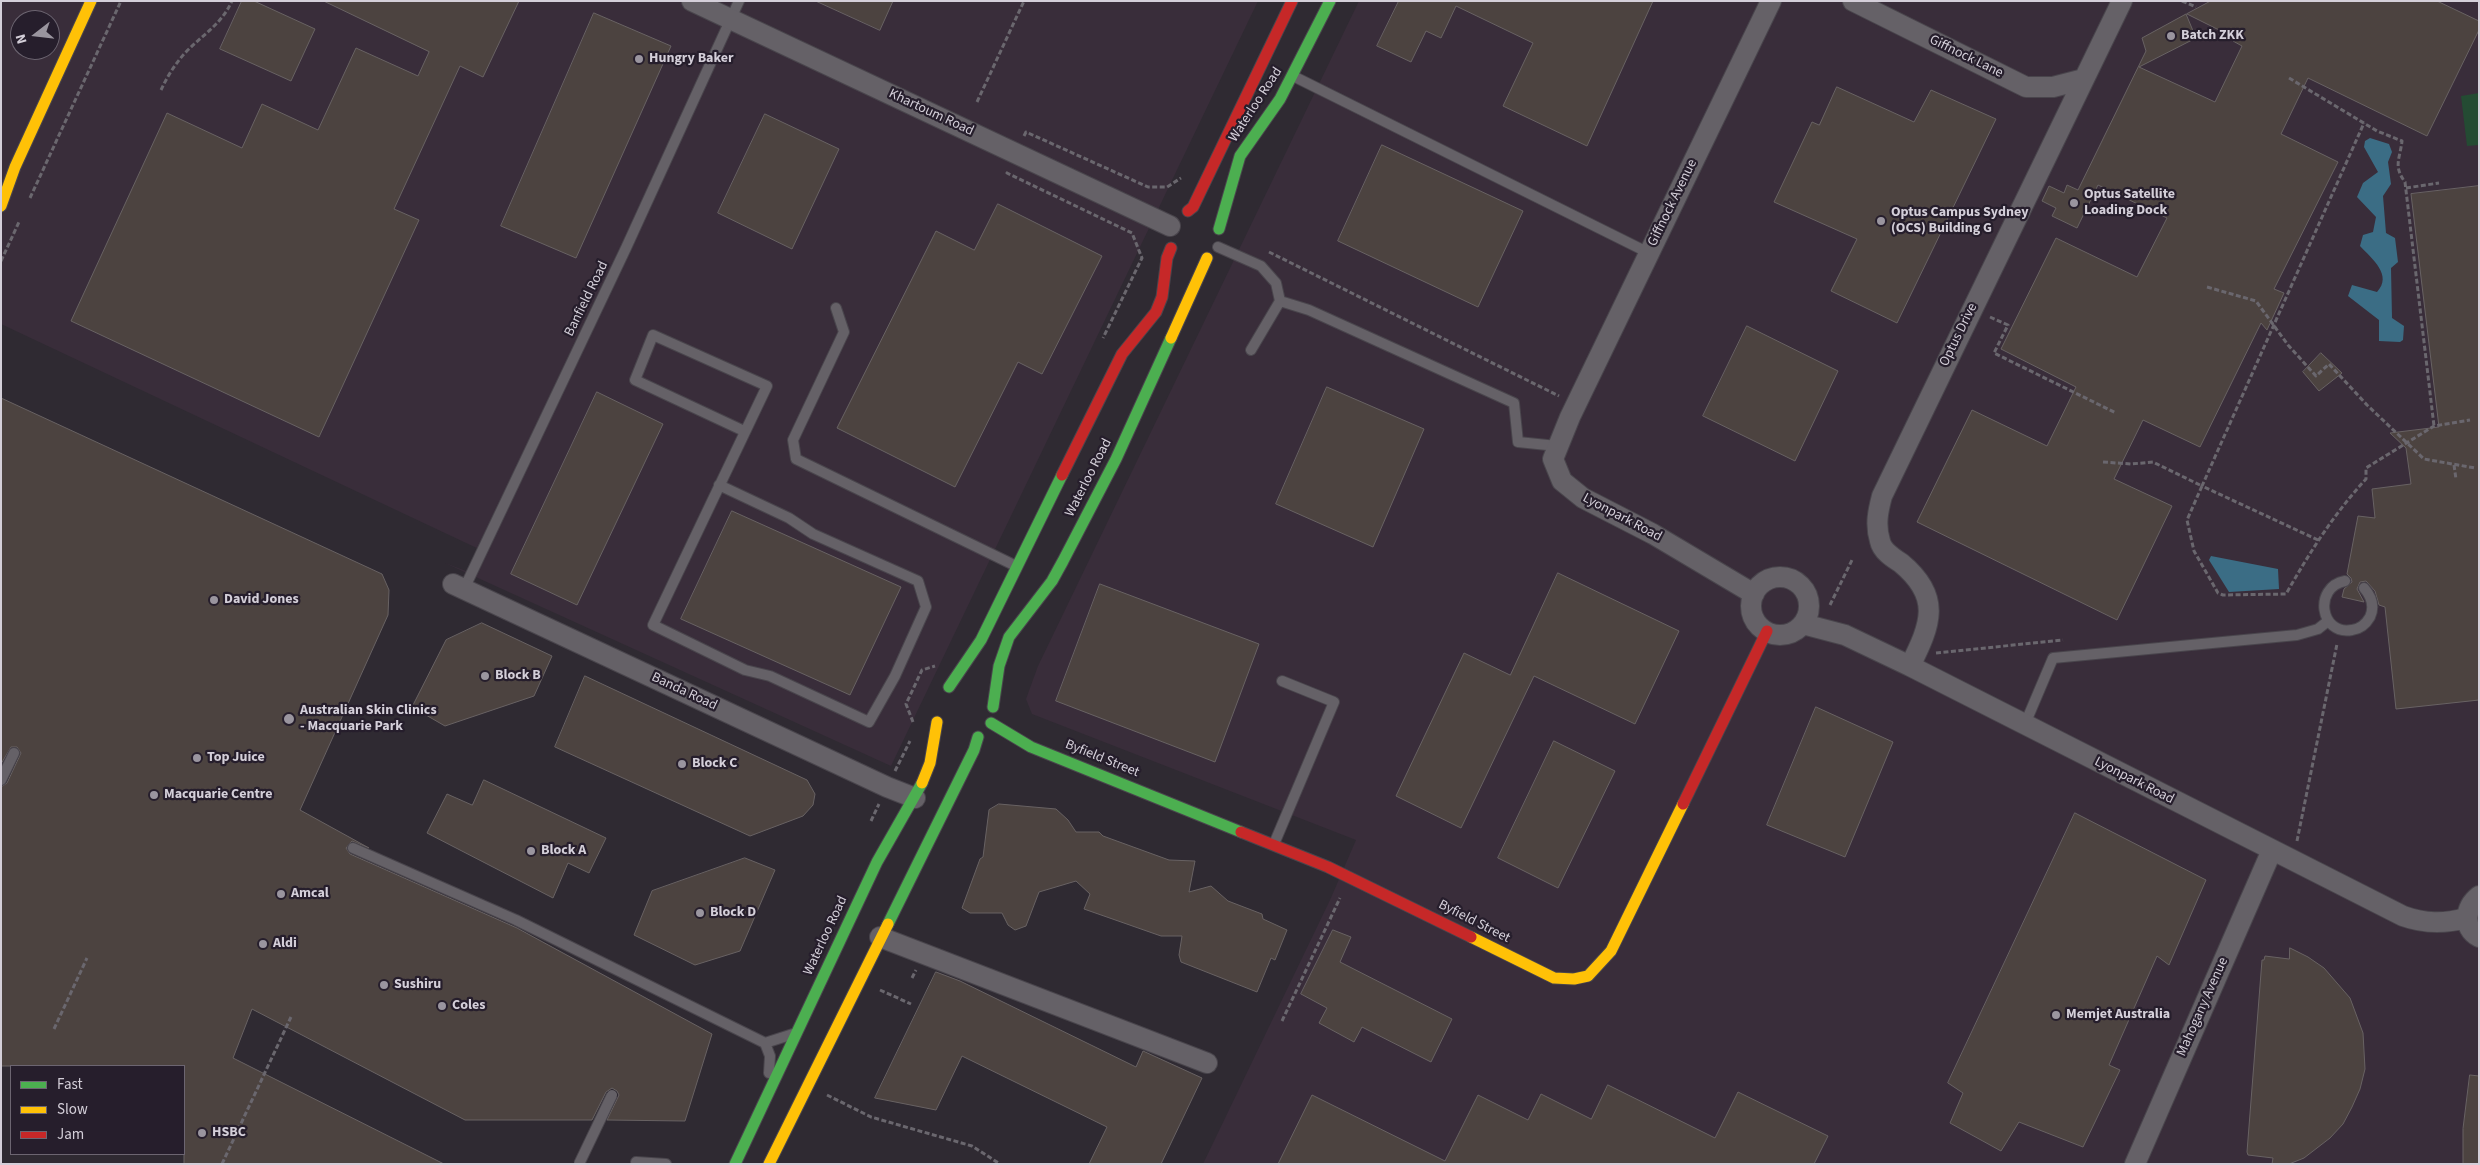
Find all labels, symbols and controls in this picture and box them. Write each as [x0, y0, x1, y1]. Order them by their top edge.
north arrow [10, 10, 60, 60]
place label: Batch ZKK [2181, 28, 2244, 44]
marker: Batch ZKK [2165, 30, 2177, 42]
text: N [11, 32, 32, 46]
street label: Giffnock Lane [1926, 32, 2006, 82]
place label: Hungry Baker [649, 51, 734, 67]
marker: Hungry Baker [633, 53, 645, 65]
street label: Waterloo Road [1226, 65, 1286, 145]
street label: Khartoum Road [886, 86, 976, 140]
street label: Giffnock Avenue [1645, 157, 1701, 249]
place label: Optus Satellite Loading Dock [2084, 187, 2175, 220]
marker: Optus Satellite Loading Dock [2068, 197, 2080, 209]
place label: Optus Campus Sydney (OCS) Building G [1891, 205, 2029, 238]
marker: Optus Campus Sydney (OCS) Building G [1875, 215, 1887, 227]
street label: Banfield Road [562, 259, 612, 339]
street label: Optus Drive [1937, 301, 1981, 369]
street label: Waterloo Road [1062, 436, 1116, 520]
street label: Lyonpark Road [1580, 490, 1664, 546]
place label: David Jones [224, 592, 299, 608]
marker: David Jones [208, 594, 220, 606]
place label: Block B [495, 668, 541, 684]
street label: Banda Road [648, 669, 720, 715]
marker: Block B [479, 670, 491, 682]
place label: Australian Skin Clinics - Macquarie Park [300, 703, 437, 736]
marker: Australian Skin Clinics - Macquarie Park [282, 712, 296, 726]
street label: Byfield Street [1063, 737, 1141, 781]
place label: Top Juice [207, 750, 265, 766]
marker: Top Juice [191, 752, 203, 764]
street label: Lyonpark Road [2091, 754, 2177, 808]
place label: Block C [692, 756, 737, 772]
marker: Block C [676, 758, 688, 770]
place label: Macquarie Centre [164, 787, 273, 803]
marker: Macquarie Centre [148, 789, 160, 801]
place label: Block A [541, 843, 586, 859]
marker: Block A [525, 845, 537, 857]
place label: Amcal [291, 886, 329, 902]
marker: Amcal [275, 888, 287, 900]
street label: Waterloo Road [800, 894, 852, 978]
street label: Byfield Street [1435, 897, 1513, 947]
place label: Block D [710, 905, 756, 921]
marker: Block D [694, 907, 706, 919]
place label: Aldi [273, 936, 297, 952]
marker: Aldi [257, 938, 269, 950]
street label: Mahogany Avenue [2174, 955, 2232, 1059]
place label: Sushiru [394, 977, 441, 993]
marker: Sushiru [378, 979, 390, 991]
place label: Coles [452, 998, 485, 1014]
marker: Coles [436, 1000, 448, 1012]
place label: Memjet Australia [2066, 1007, 2170, 1023]
marker: Memjet Australia [2050, 1009, 2062, 1021]
legend [10, 1065, 185, 1155]
text: Fast [57, 1074, 83, 1095]
text: Slow [57, 1099, 88, 1120]
text: Jam [57, 1124, 84, 1145]
place label: HSBC [212, 1125, 246, 1141]
marker: HSBC [196, 1127, 208, 1139]

